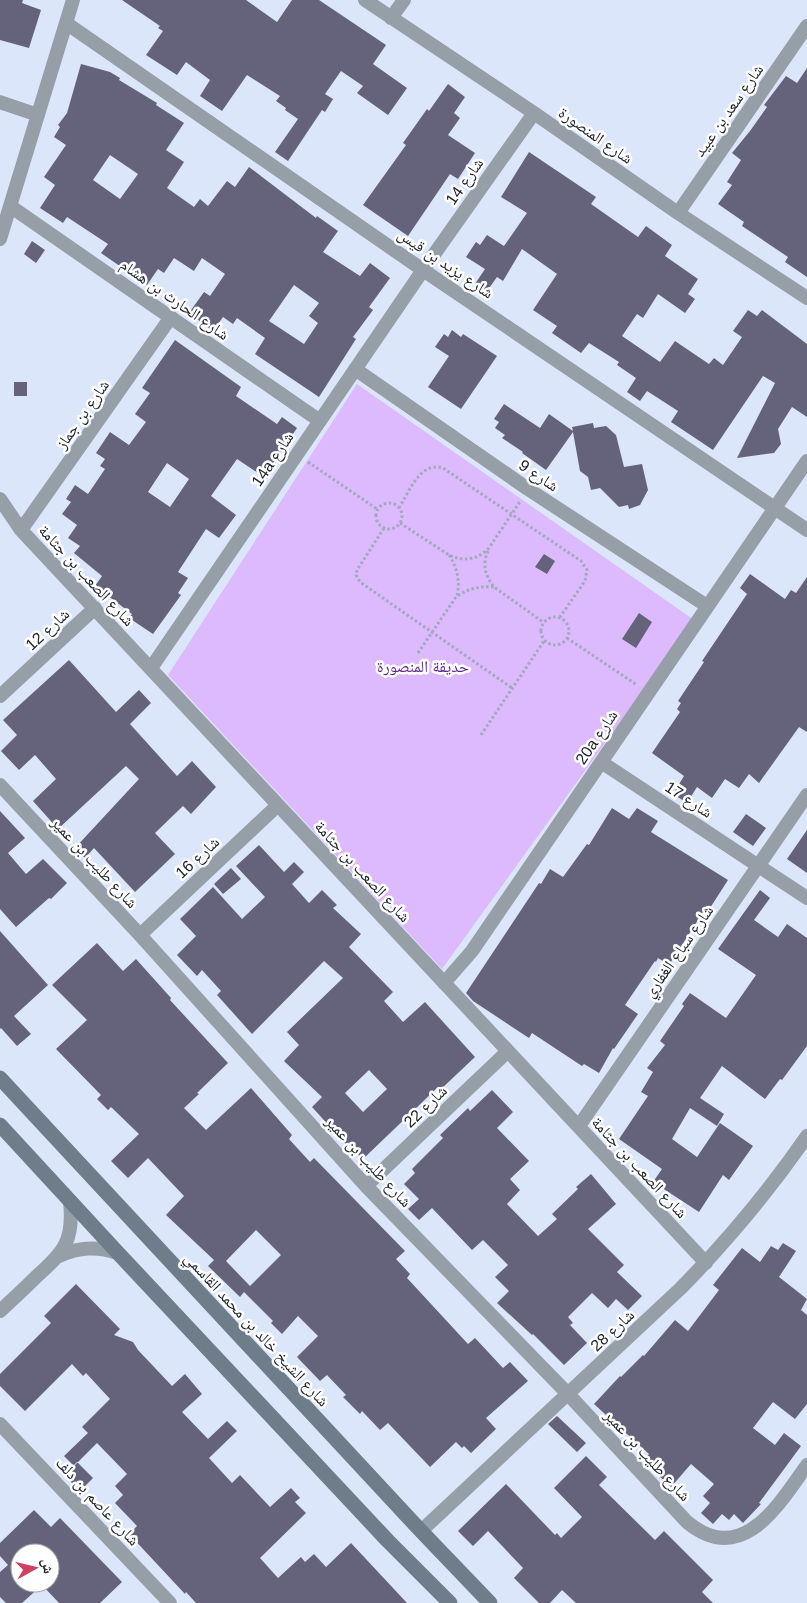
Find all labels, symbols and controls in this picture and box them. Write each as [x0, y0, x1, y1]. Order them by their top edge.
street label: شارع سعد بن عبيد [690, 61, 768, 161]
street label: شارع المنصورة [554, 104, 636, 169]
street label: شارع 14 [442, 155, 488, 209]
street label: شارع يزيد بن قيس [394, 225, 497, 303]
street label: شارع الحارث بن هشام [116, 256, 232, 345]
street label: شارع بن جماز [52, 377, 114, 454]
street label: 14a شارع [248, 429, 298, 491]
street label: شارع 9 [515, 456, 562, 496]
street label: شارع الصعب بن جثامة [34, 522, 138, 631]
street label: شارع 12 [22, 605, 74, 655]
park label: حديقة المنصورة [377, 658, 469, 676]
street label: 20a شارع [572, 707, 622, 769]
street label: شارع 17 [661, 778, 715, 823]
street label: شارع طليب بن عمير [46, 813, 141, 913]
street label: شارع الصعب بن جثامة [310, 818, 414, 927]
street label: شارع 16 [172, 833, 224, 883]
street label: شارع سباع الغفاري [640, 902, 720, 1003]
street label: شارع 22 [400, 1082, 452, 1132]
street label: شارع طليب بن عمير [320, 1112, 415, 1212]
street label: شارع الصعب بن جثامة [587, 1114, 691, 1223]
street label: شارع الشيخ خالد بن محمد القاسمي [178, 1249, 332, 1412]
street label: شارع 28 [587, 1306, 639, 1356]
street label: شارع طليب بن عمير [599, 1406, 694, 1506]
street label: شارع عاصم بن دلف [51, 1454, 143, 1550]
north arrow [10, 1543, 60, 1593]
text: ش [38, 1558, 57, 1575]

